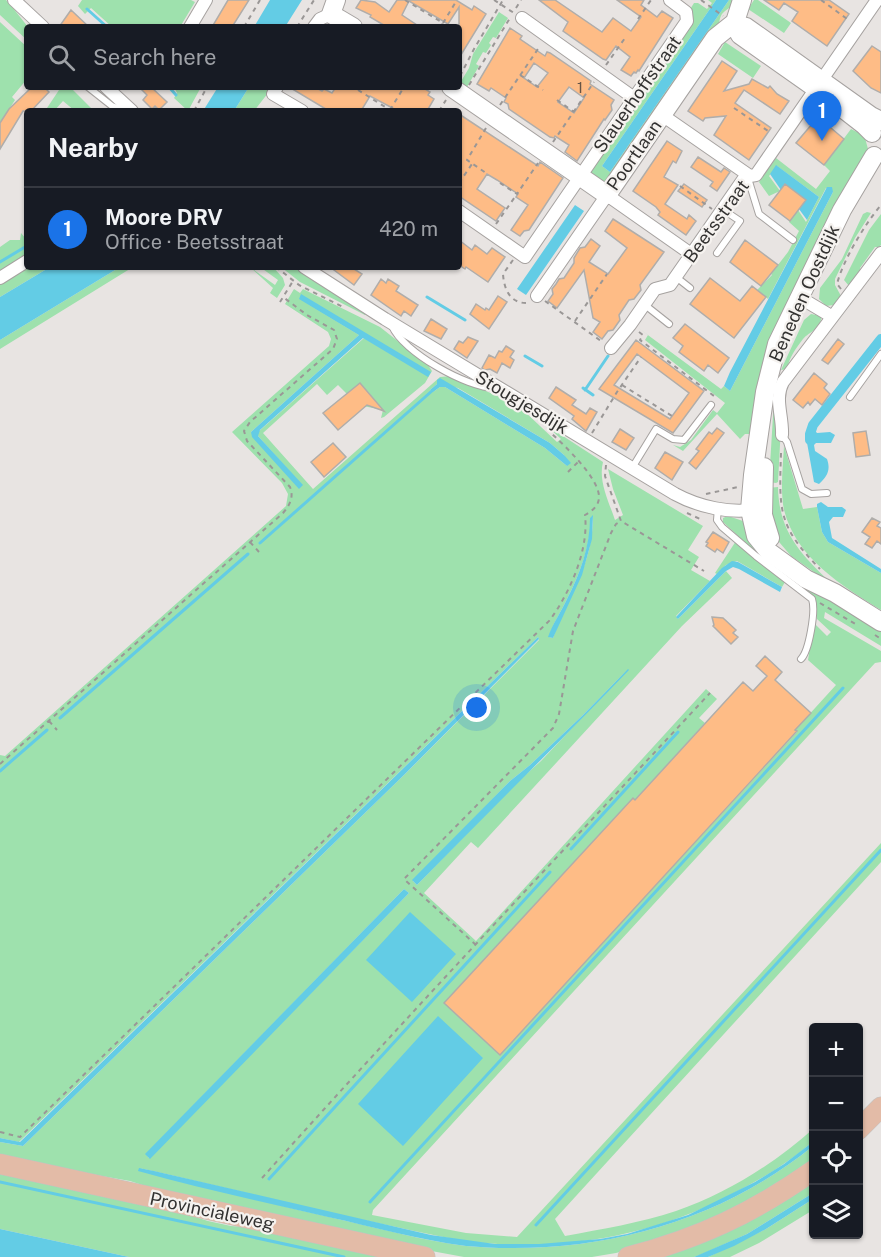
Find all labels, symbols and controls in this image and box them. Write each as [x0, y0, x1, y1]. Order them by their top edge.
search box [24, 24, 462, 90]
street label: Slauerhoffstraat [589, 31, 685, 157]
icon: search [45, 41, 78, 74]
text: Search here [93, 44, 217, 70]
house number: 1 [577, 79, 583, 96]
pin: 1 [802, 92, 842, 141]
street label: Poortlaan [602, 116, 666, 194]
text: Nearby [48, 132, 138, 163]
street label: Beetsstraat [679, 175, 753, 267]
text: Moore DRV [105, 204, 223, 230]
text: 1 [63, 217, 72, 241]
text: 420 m [379, 217, 438, 241]
street label: Beneden Oostdijk [764, 221, 844, 365]
text: Office · Beetsstraat [105, 230, 284, 254]
street label: Stougjesdijk [472, 366, 572, 438]
your location [462, 693, 491, 722]
map controls [809, 1023, 863, 1239]
button: + [809, 1023, 863, 1077]
button: − [809, 1077, 863, 1131]
button: locate [809, 1131, 863, 1185]
button: layers [809, 1185, 863, 1239]
street label: Provincialeweg [148, 1188, 276, 1234]

